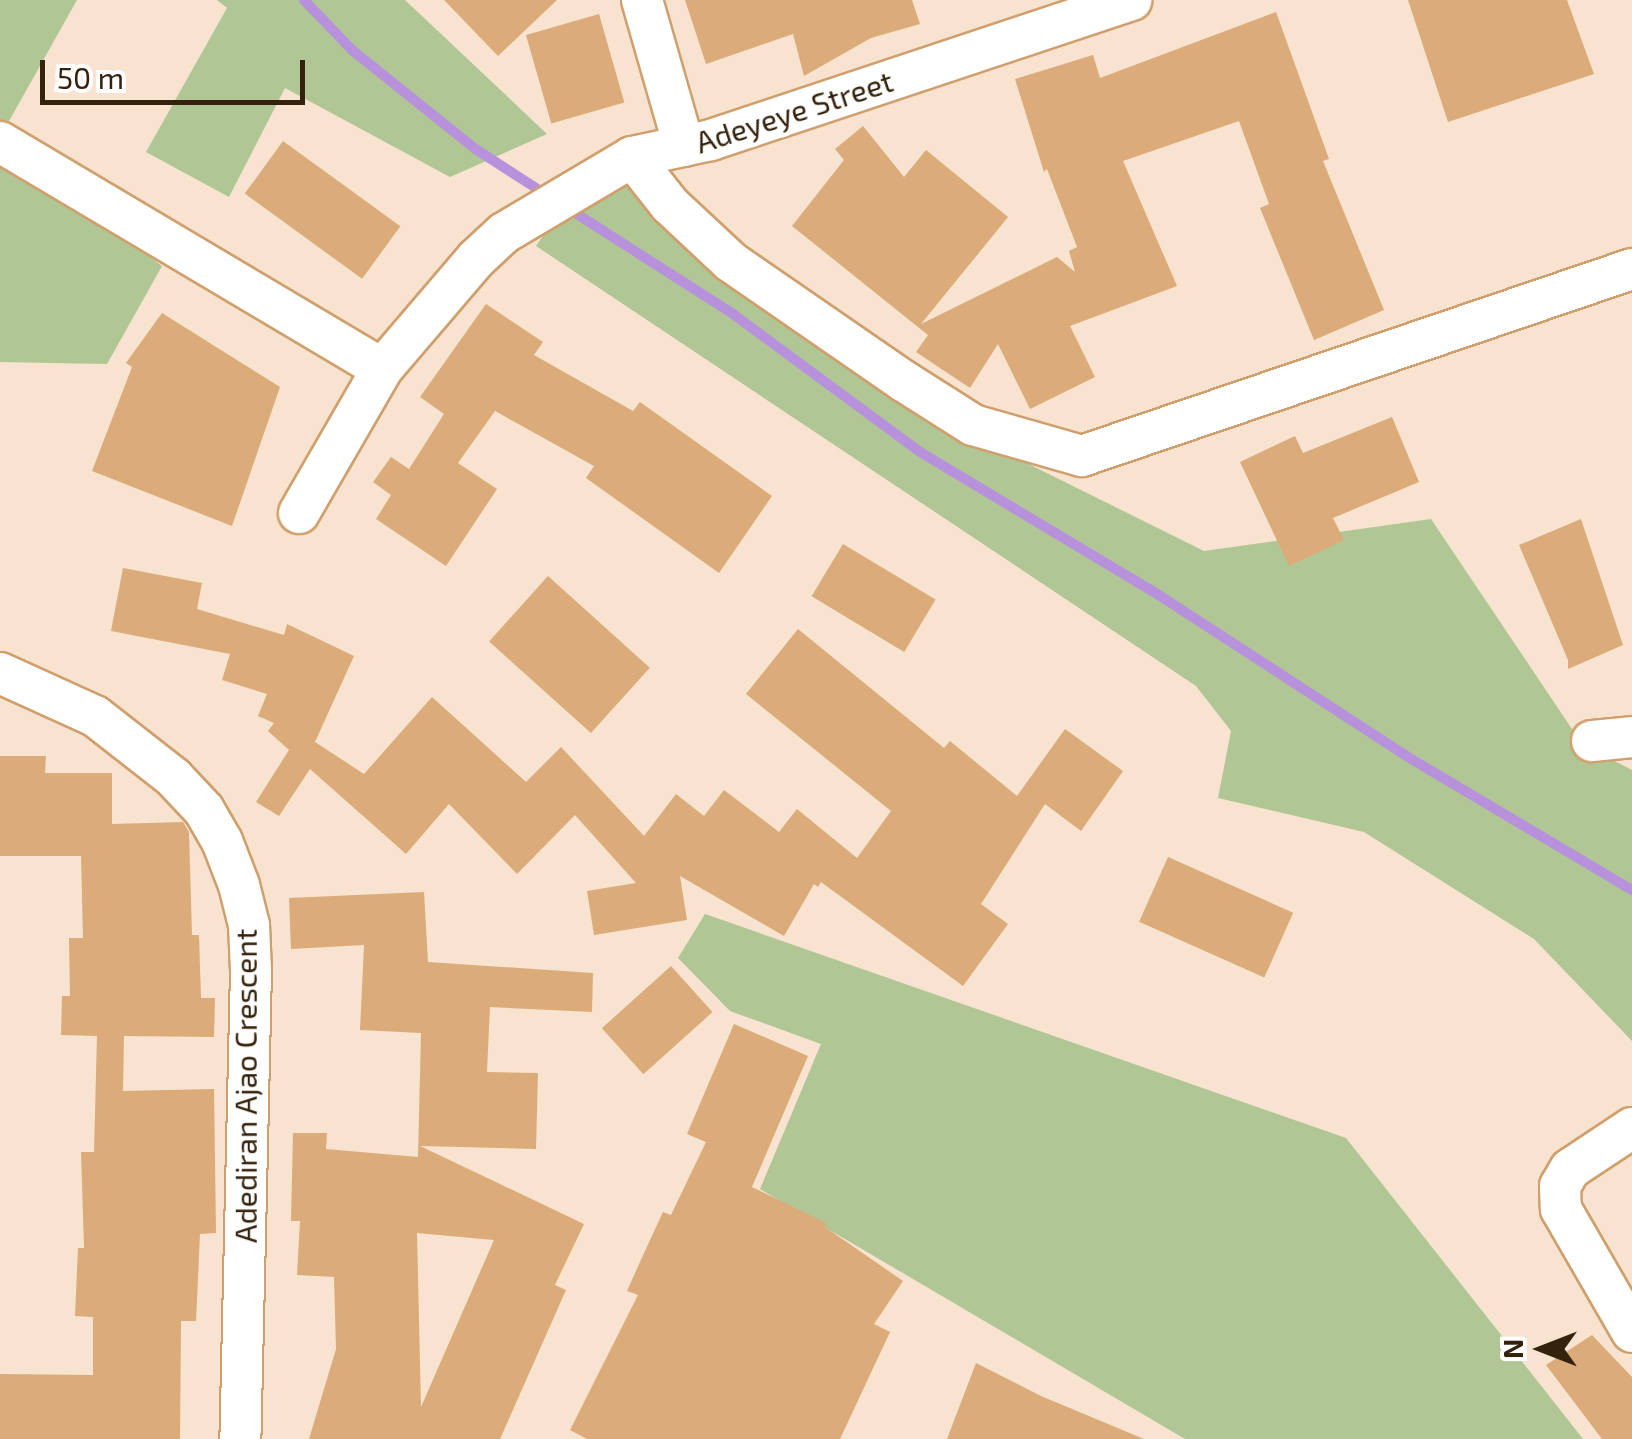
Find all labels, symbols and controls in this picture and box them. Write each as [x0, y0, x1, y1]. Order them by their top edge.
scale bar [45, 40, 310, 102]
text: 50 m [57, 59, 124, 95]
street label: Adeyeye Street [691, 62, 897, 160]
street label: Adediran Ajao Crescent [227, 928, 263, 1244]
north arrow [1492, 1299, 1592, 1399]
text: N [1495, 1339, 1529, 1359]

